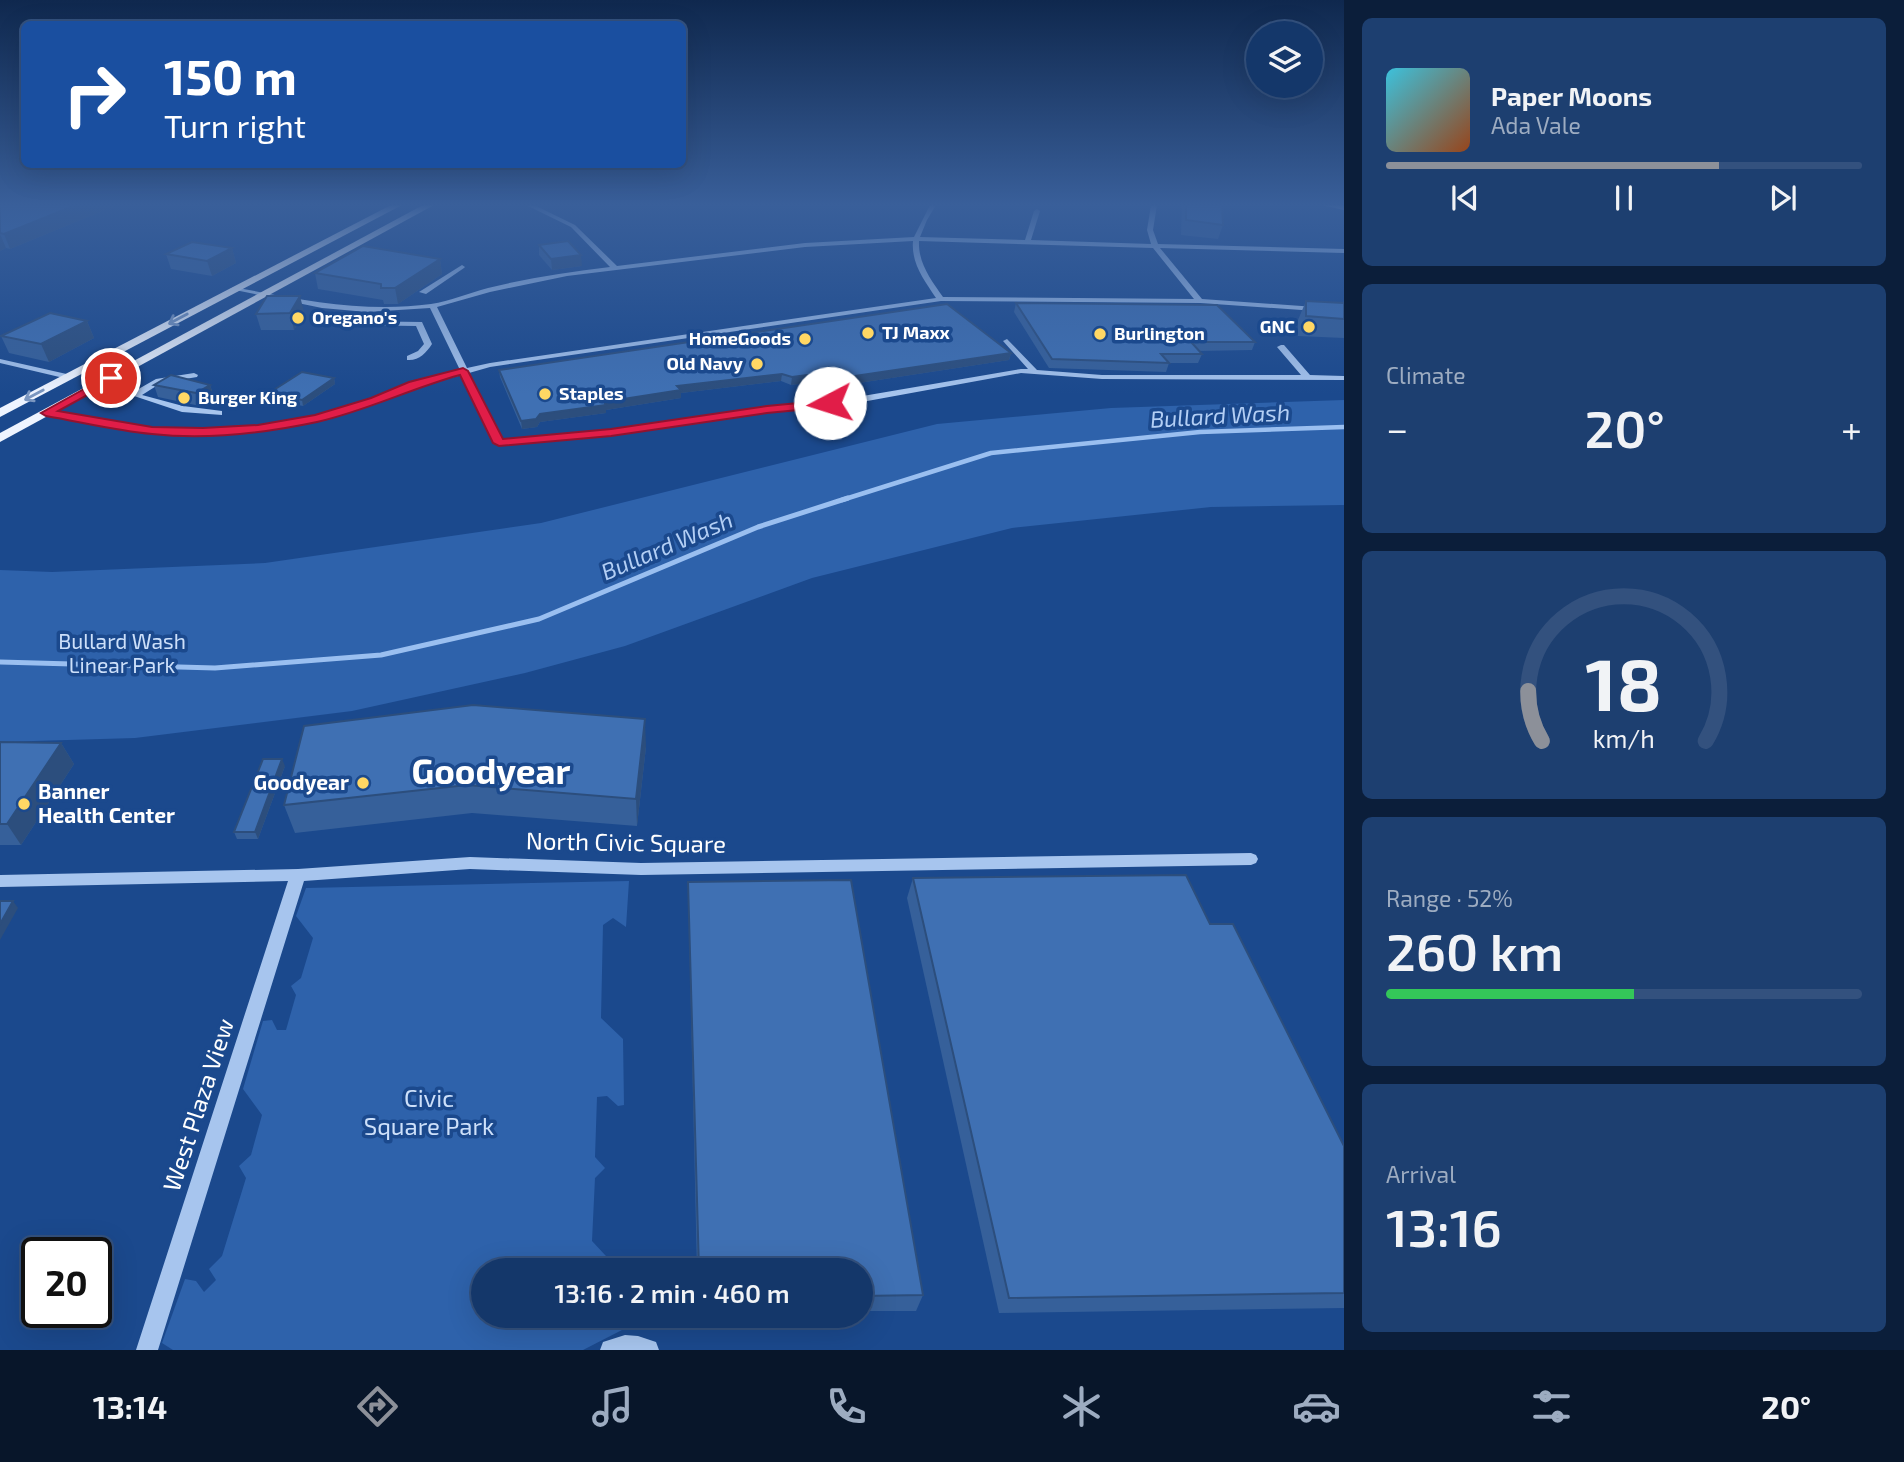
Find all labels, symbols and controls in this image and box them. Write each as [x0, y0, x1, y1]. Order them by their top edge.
map controls [1246, 21, 1323, 98]
button: layers [1246, 21, 1323, 98]
text: 150 m [164, 46, 297, 105]
icon: right [49, 49, 140, 140]
text: Paper Moons [1491, 80, 1652, 111]
text: Turn right [164, 106, 306, 144]
text: Ada Vale [1491, 111, 1581, 139]
icon: previous [1446, 179, 1484, 217]
icon: pause [1605, 179, 1643, 217]
icon: next [1764, 179, 1802, 217]
place label: Oregano's [312, 306, 397, 328]
marker: Oregano's [290, 310, 306, 326]
one-way arrow [168, 312, 189, 326]
place label: GNC [1260, 315, 1295, 337]
marker: GNC [1301, 319, 1317, 335]
place label: TJ Maxx [882, 321, 951, 343]
place label: Burlington [1114, 322, 1205, 344]
marker: TJ Maxx [860, 325, 876, 341]
marker: Burlington [1092, 326, 1108, 342]
place label: HomeGoods [689, 327, 791, 349]
marker: HomeGoods [797, 331, 813, 347]
pin [81, 348, 141, 408]
place label: Old Navy [667, 352, 744, 374]
marker: Old Navy [749, 356, 765, 372]
icon: arrive [92, 359, 130, 397]
text: Climate [1386, 361, 1466, 389]
position arrow [793, 366, 867, 440]
place label: Staples [559, 382, 624, 404]
place label: Burger King [198, 386, 298, 408]
marker: Staples [537, 386, 553, 402]
one-way arrow [24, 389, 45, 402]
marker: Burger King [176, 390, 192, 406]
text: 20° [1584, 396, 1665, 458]
water label: Bullard Wash [1149, 397, 1291, 433]
text: − [1386, 405, 1408, 451]
text: + [1841, 405, 1862, 451]
water label: Bullard Wash [597, 505, 737, 585]
park label: Bullard Wash Linear Park [58, 628, 186, 677]
text: 18 [1586, 638, 1662, 726]
text: km/h [1593, 723, 1655, 753]
district label: Goodyear [411, 749, 571, 792]
place label: Goodyear [254, 769, 349, 795]
marker: Goodyear [355, 775, 371, 791]
place label: Banner Health Center [38, 778, 175, 827]
marker: Banner Health Center [16, 796, 32, 812]
street label: North Civic Square [526, 825, 726, 858]
text: Range · 52% [1386, 884, 1513, 912]
text: 260 km [1386, 919, 1563, 981]
street label: West Plaza View [156, 1014, 239, 1195]
park label: Civic Square Park [364, 1083, 494, 1140]
text: Arrival [1386, 1160, 1456, 1188]
text: 13:16 [1386, 1195, 1502, 1257]
speed limit sign: 20 [21, 1237, 112, 1328]
text: 13:16 · 2 min · 460 m [554, 1277, 790, 1308]
icon: directions [353, 1382, 402, 1431]
icon: music [588, 1382, 637, 1431]
icon: phone [822, 1382, 871, 1431]
icon: climate [1057, 1382, 1106, 1431]
icon: car [1292, 1382, 1341, 1431]
icon: filters [1527, 1382, 1576, 1431]
text: 13:14 [93, 1387, 167, 1425]
text: 20° [1761, 1387, 1811, 1425]

